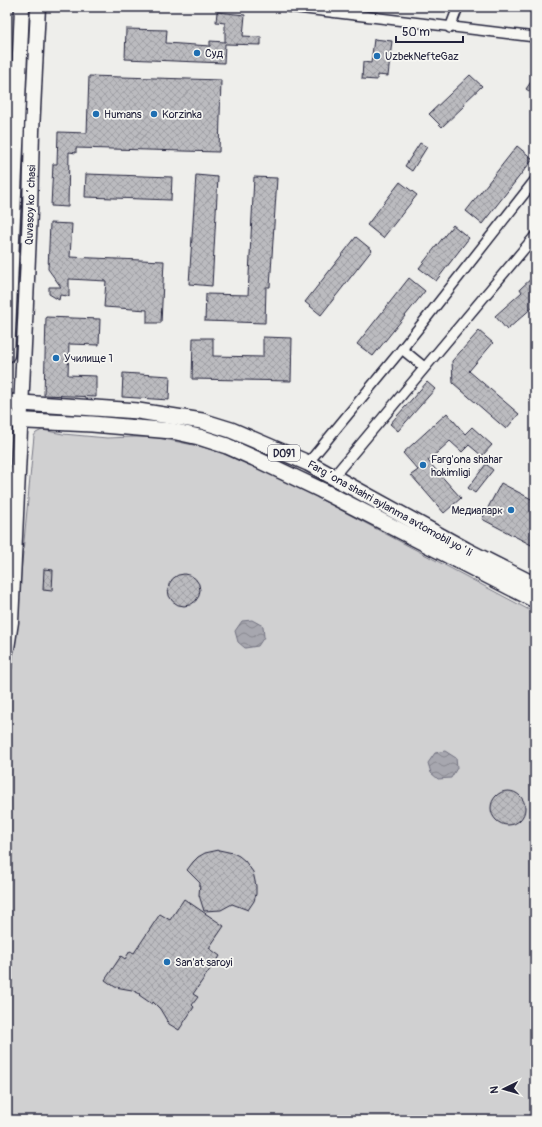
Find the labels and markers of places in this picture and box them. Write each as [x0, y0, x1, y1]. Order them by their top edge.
place label: Суд [205, 47, 223, 60]
marker: Суд [192, 48, 202, 58]
place label: UzbekNefteGaz [385, 50, 459, 63]
marker: UzbekNefteGaz [372, 51, 382, 61]
place label: Humans [104, 108, 142, 121]
place label: Korzinka [162, 108, 202, 121]
marker: Humans [91, 109, 101, 119]
marker: Korzinka [149, 109, 159, 119]
place label: Училище 1 [64, 352, 113, 365]
marker: Училище 1 [51, 353, 61, 363]
place label: Farg'ona shahar hokimligi [431, 453, 503, 479]
marker: Farg'ona shahar hokimligi [418, 460, 428, 470]
place label: Медиапарк [451, 504, 503, 517]
marker: Медиапарк [506, 505, 516, 515]
place label: San'at saroyi [175, 956, 233, 969]
marker: San'at saroyi [162, 957, 172, 967]

